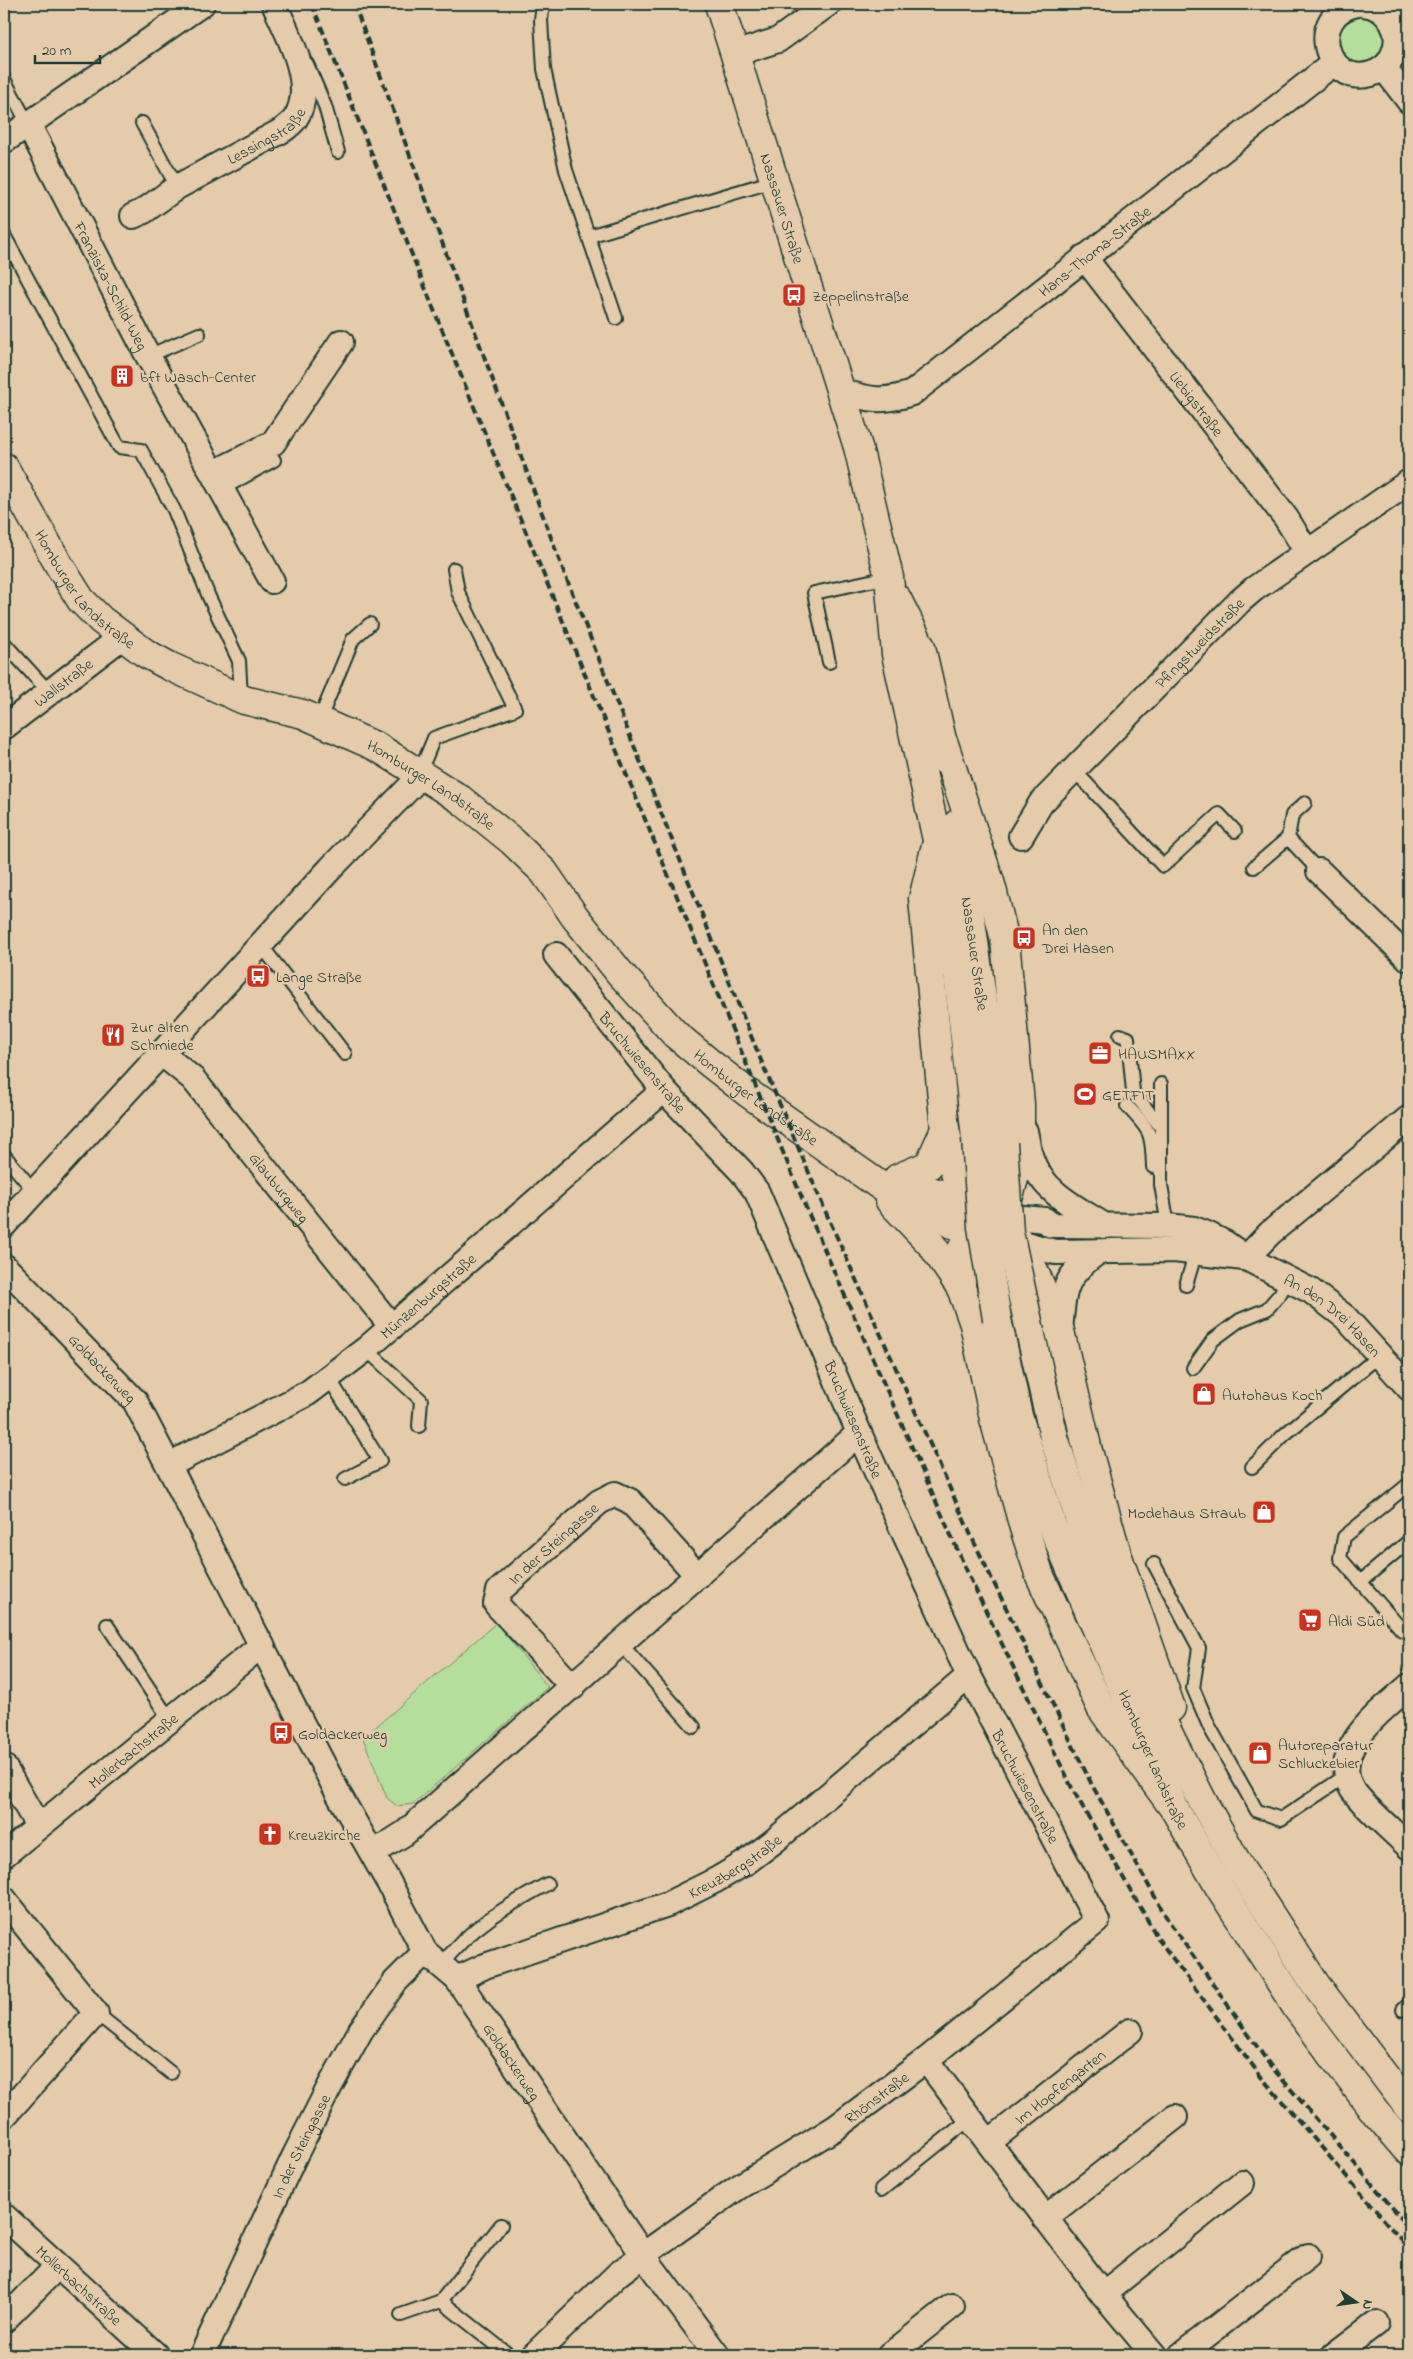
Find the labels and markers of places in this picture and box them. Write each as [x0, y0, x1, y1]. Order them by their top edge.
bus stop icon: Zeppelinstraße [781, 282, 807, 308]
place label: Zeppelinstraße [812, 285, 910, 309]
building icon: bft Wasch-Center [109, 363, 135, 389]
place label: bft Wasch-Center [140, 366, 256, 390]
place label: An den Drei Hasen [1041, 919, 1114, 961]
bus stop icon: An den Drei Hasen [1011, 925, 1037, 951]
bus stop icon: Lange Straße [245, 963, 271, 989]
place label: Lange Straße [276, 966, 362, 990]
place label: Zur alten Schmiede [130, 1016, 194, 1058]
restaurant icon: Zur alten Schmiede [100, 1022, 126, 1048]
office icon: HAUSMAXX [1087, 1040, 1113, 1066]
place label: HAUSMAXX [1118, 1043, 1196, 1067]
sports icon: GETFIT [1072, 1081, 1098, 1107]
place label: GETFIT [1102, 1084, 1154, 1108]
shop icon: Autohaus Koch [1191, 1381, 1217, 1407]
place label: Autohaus Koch [1222, 1384, 1322, 1408]
shop icon: Modehaus Straub [1251, 1499, 1277, 1525]
place label: Modehaus Straub [1128, 1502, 1247, 1526]
supermarket icon: Aldi Süd [1297, 1607, 1323, 1633]
place label: Aldi Süd [1328, 1610, 1385, 1634]
bus stop icon: Goldackerweg [268, 1720, 294, 1746]
place label: Goldackerweg [298, 1723, 387, 1747]
place label: Autoreparatur Schluckebier [1278, 1734, 1373, 1776]
shop icon: Autoreparatur Schluckebier [1247, 1740, 1273, 1766]
church icon: Kreuzkirche [257, 1821, 283, 1847]
place label: Kreuzkirche [288, 1824, 361, 1848]

